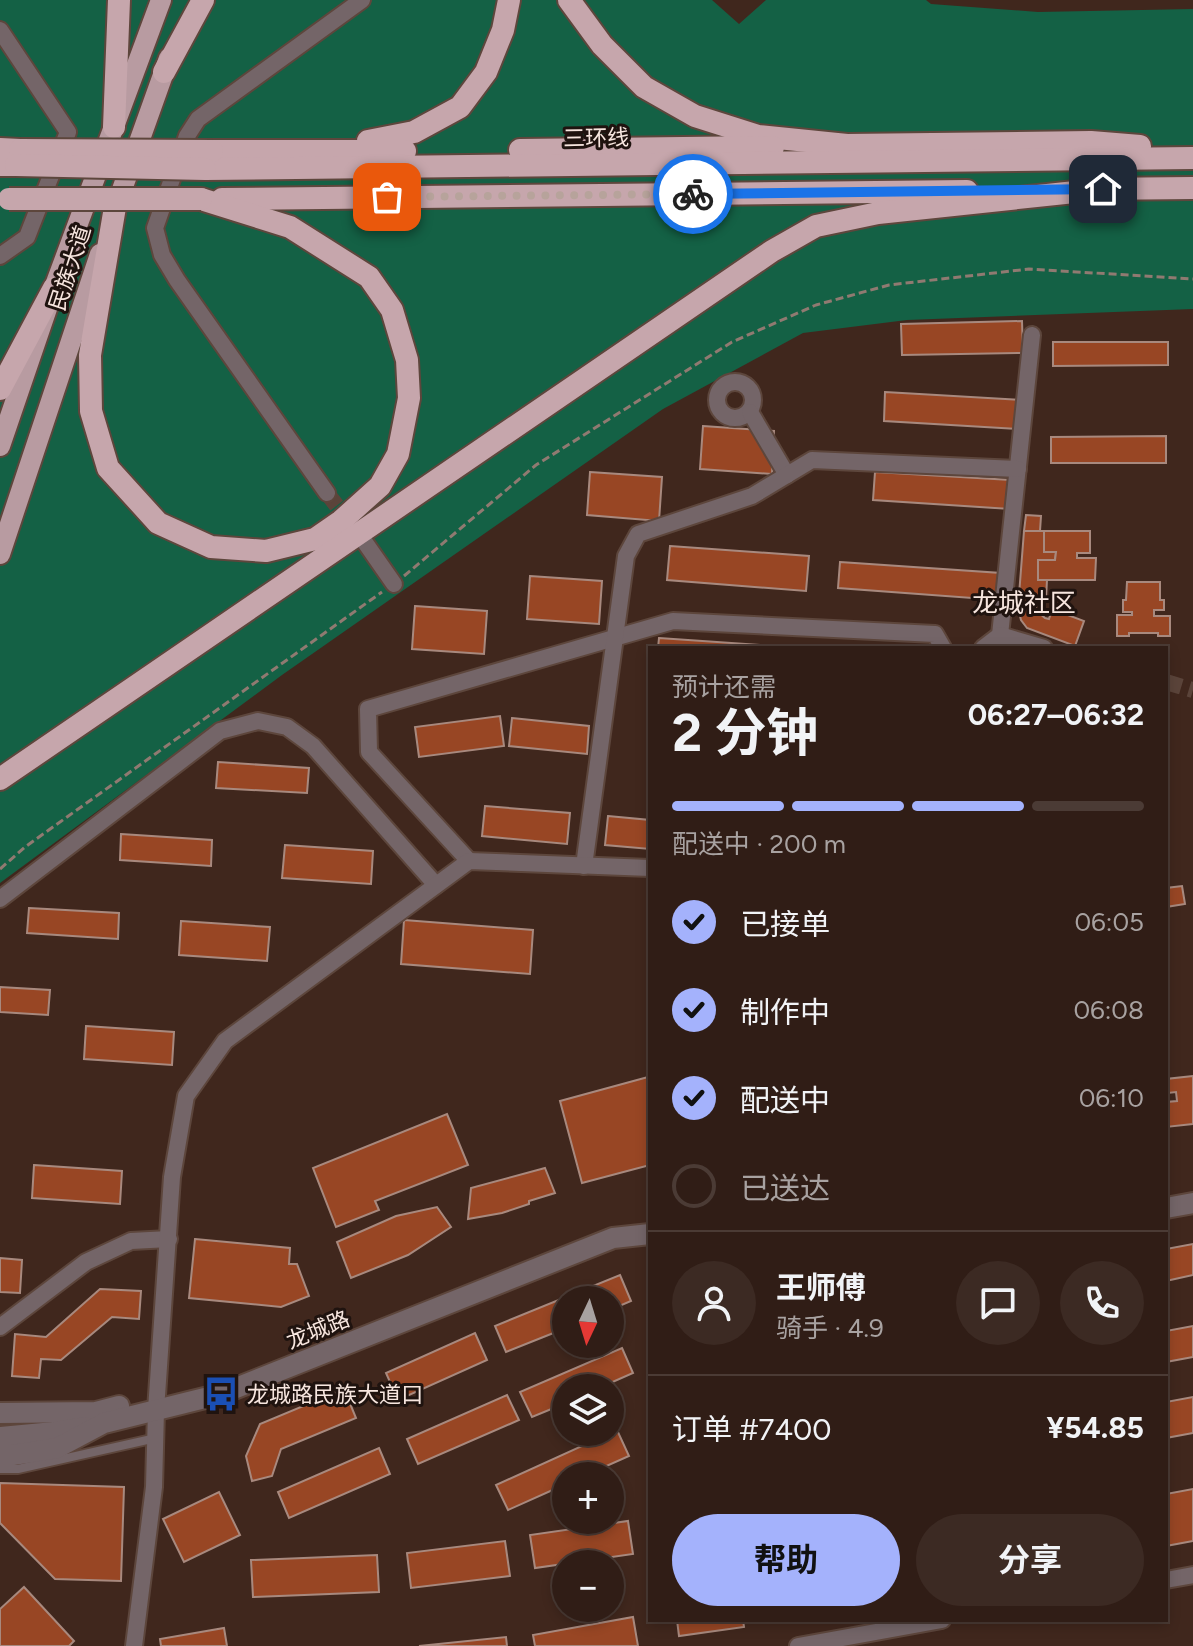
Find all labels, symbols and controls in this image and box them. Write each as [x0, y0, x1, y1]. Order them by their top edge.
street label: 三环线 [563, 124, 629, 152]
courier [653, 154, 733, 234]
pin [1069, 155, 1137, 223]
pin [353, 163, 421, 231]
icon: home [1081, 167, 1125, 211]
icon: bike [671, 172, 715, 216]
icon: bag [365, 175, 409, 219]
street label: 民族大道 [44, 222, 96, 314]
district label: 龙城社区 [972, 587, 1076, 619]
text: 预计还需 [672, 671, 776, 703]
text: 06:27–06:32 [968, 696, 1144, 733]
text: 2 分钟 [672, 702, 818, 764]
text: 配送中 · 200 m [672, 828, 846, 860]
icon: check [672, 900, 716, 944]
text: 已接单 [740, 906, 830, 943]
text: 06:05 [1074, 906, 1144, 938]
icon: check [672, 988, 716, 1032]
text: 制作中 [740, 994, 830, 1031]
text: 06:08 [1073, 994, 1144, 1026]
icon: check [672, 1076, 716, 1120]
text: 配送中 [740, 1082, 830, 1119]
text: 06:10 [1079, 1082, 1144, 1114]
text: 已送达 [740, 1170, 830, 1207]
button: person [672, 1261, 756, 1345]
button: chat [956, 1261, 1040, 1345]
button: phone [1060, 1261, 1144, 1345]
text: 王师傅 [776, 1269, 866, 1306]
north arrow [552, 1286, 624, 1358]
map controls [552, 1286, 624, 1622]
street label: 龙城路 [282, 1305, 354, 1355]
text: 骑手 · 4.9 [776, 1312, 884, 1344]
button: layers [552, 1374, 624, 1446]
bus stop icon: 龙城路民族大道口 [202, 1375, 240, 1413]
place label: 龙城路民族大道口 [247, 1381, 423, 1408]
text: ¥54.85 [1046, 1409, 1144, 1446]
text: 订单 #7400 [672, 1411, 831, 1448]
button: + [552, 1462, 624, 1534]
button: 帮助 [672, 1514, 900, 1606]
button: 分享 [916, 1514, 1144, 1606]
button: − [552, 1550, 624, 1622]

